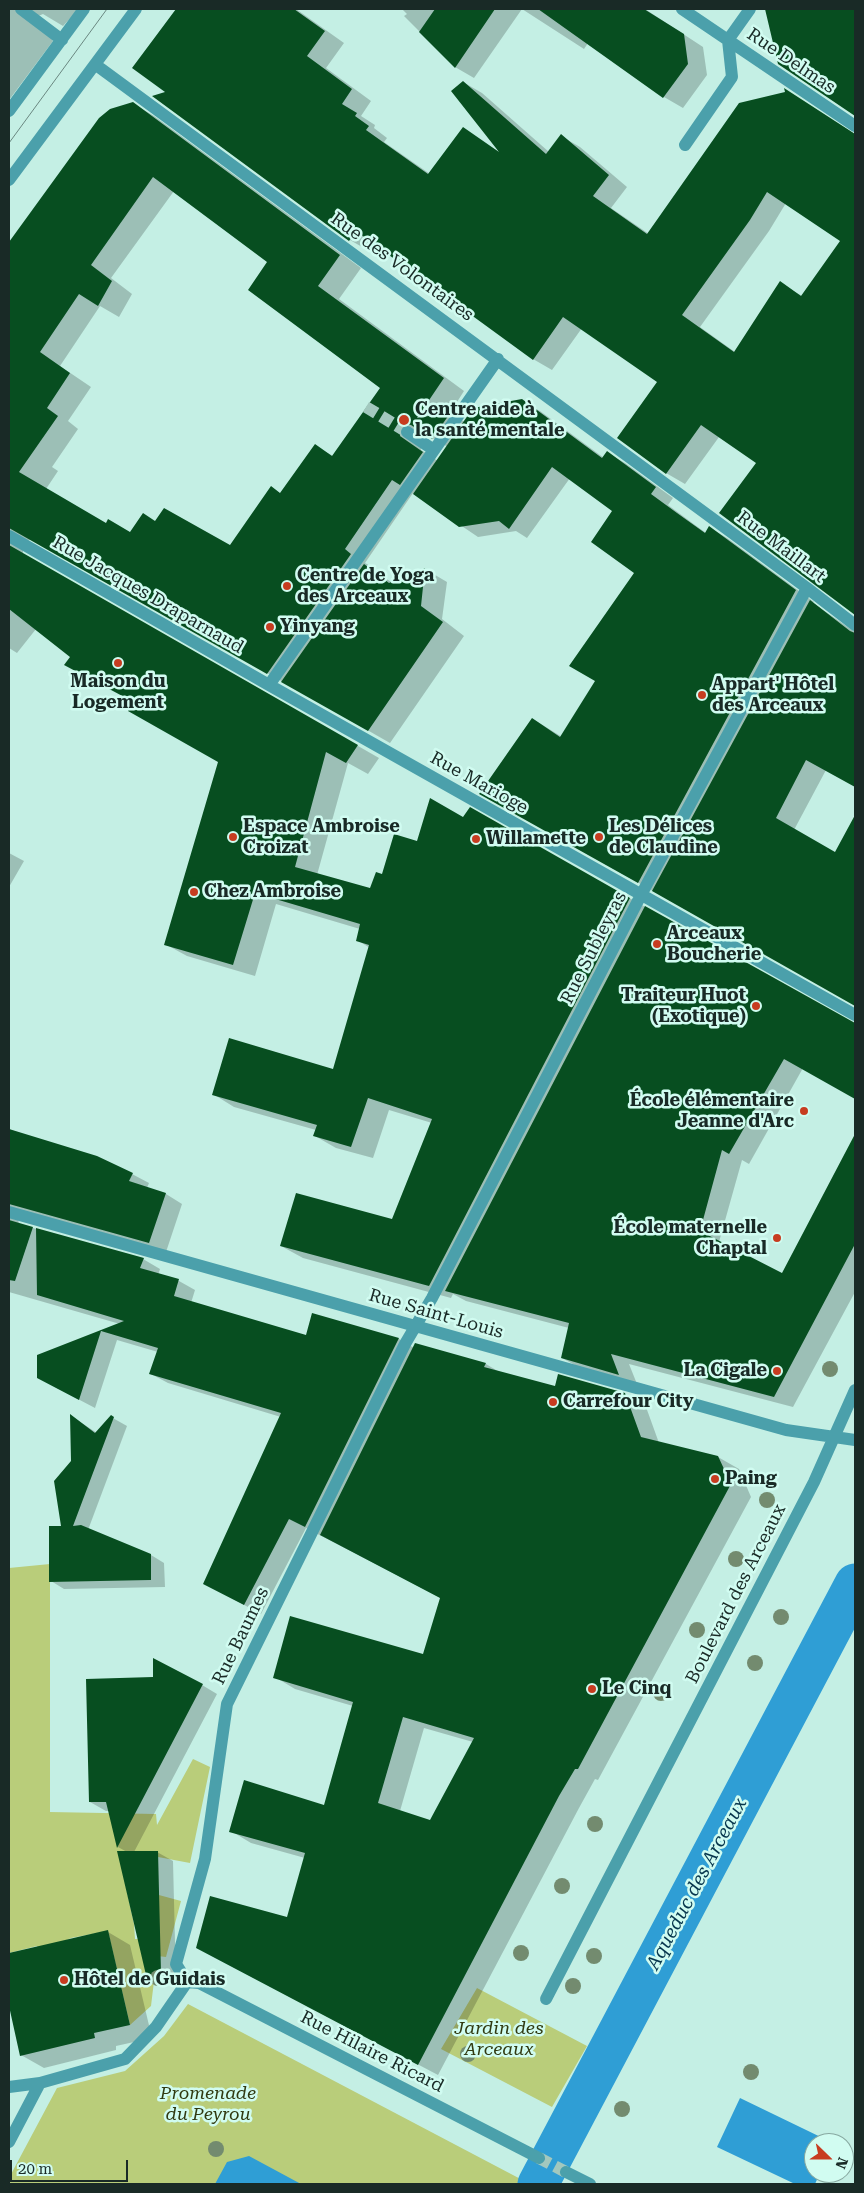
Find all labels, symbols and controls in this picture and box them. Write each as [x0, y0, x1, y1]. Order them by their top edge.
street label: Rue Delmas [743, 24, 839, 98]
street label: Rue des Volontaires [326, 208, 478, 326]
place label: Centre aide à la santé mentale [415, 399, 565, 442]
marker: Centre aide à la santé mentale [397, 413, 411, 427]
street label: Rue Maillart [732, 507, 830, 587]
street label: Rue Jacques Draparnaud [49, 532, 247, 658]
place label: Centre de Yoga des Arceaux [297, 565, 434, 608]
marker: Centre de Yoga des Arceaux [281, 580, 293, 592]
place label: Yinyang [280, 616, 355, 638]
marker: Yinyang [264, 621, 276, 633]
marker: Maison du Logement [112, 657, 124, 669]
place label: Maison du Logement [70, 671, 166, 714]
place label: Appart' Hôtel des Arceaux [712, 674, 834, 716]
marker: Appart' Hôtel des Arceaux [696, 689, 708, 701]
street label: Rue Marioge [426, 747, 532, 819]
place label: Espace Ambroise Croizat [243, 816, 400, 859]
place label: Les Délices de Claudine [609, 816, 718, 859]
place label: Willamette [486, 828, 586, 850]
marker: Espace Ambroise Croizat [227, 831, 239, 843]
marker: Les Délices de Claudine [593, 831, 605, 843]
marker: Willamette [470, 833, 482, 845]
place label: Chez Ambroise [204, 881, 341, 903]
marker: Chez Ambroise [188, 886, 200, 898]
street label: Rue Subleyras [556, 888, 632, 1008]
place label: Arceaux Boucherie [667, 923, 761, 966]
marker: Arceaux Boucherie [651, 938, 663, 950]
place label: Traiteur Huot (Exotique) [621, 985, 746, 1028]
marker: Traiteur Huot (Exotique) [750, 1000, 762, 1012]
place label: École élémentaire Jeanne d'Arc [630, 1090, 794, 1132]
marker: École élémentaire Jeanne d'Arc [798, 1105, 810, 1117]
place label: École maternelle Chaptal [614, 1217, 767, 1260]
marker: École maternelle Chaptal [771, 1232, 783, 1244]
street label: Rue Saint-Louis [366, 1284, 506, 1344]
place label: La Cigale [684, 1360, 767, 1382]
marker: La Cigale [771, 1365, 783, 1377]
place label: Carrefour City [563, 1391, 694, 1413]
marker: Carrefour City [547, 1396, 559, 1408]
place label: Paing [725, 1468, 777, 1490]
marker: Paing [709, 1473, 721, 1485]
street label: Boulevard des Arceaux [681, 1501, 791, 1687]
street label: Rue Baumes [208, 1584, 274, 1688]
place label: Le Cinq [602, 1678, 671, 1700]
marker: Le Cinq [586, 1683, 598, 1695]
water label: Aqueduc des Arceaux [642, 1794, 752, 1974]
place label: Hôtel de Guidais [74, 1969, 225, 1991]
marker: Hôtel de Guidais [58, 1974, 70, 1986]
street label: Rue Hilaire Ricard [297, 2006, 447, 2098]
park label: Jardin des Arceaux [454, 2018, 544, 2060]
park label: Promenade du Peyrou [160, 2083, 256, 2126]
north arrow [804, 2133, 854, 2183]
scale bar [12, 2150, 130, 2182]
text: N [833, 2155, 851, 2171]
text: 20 m [18, 2160, 52, 2178]

